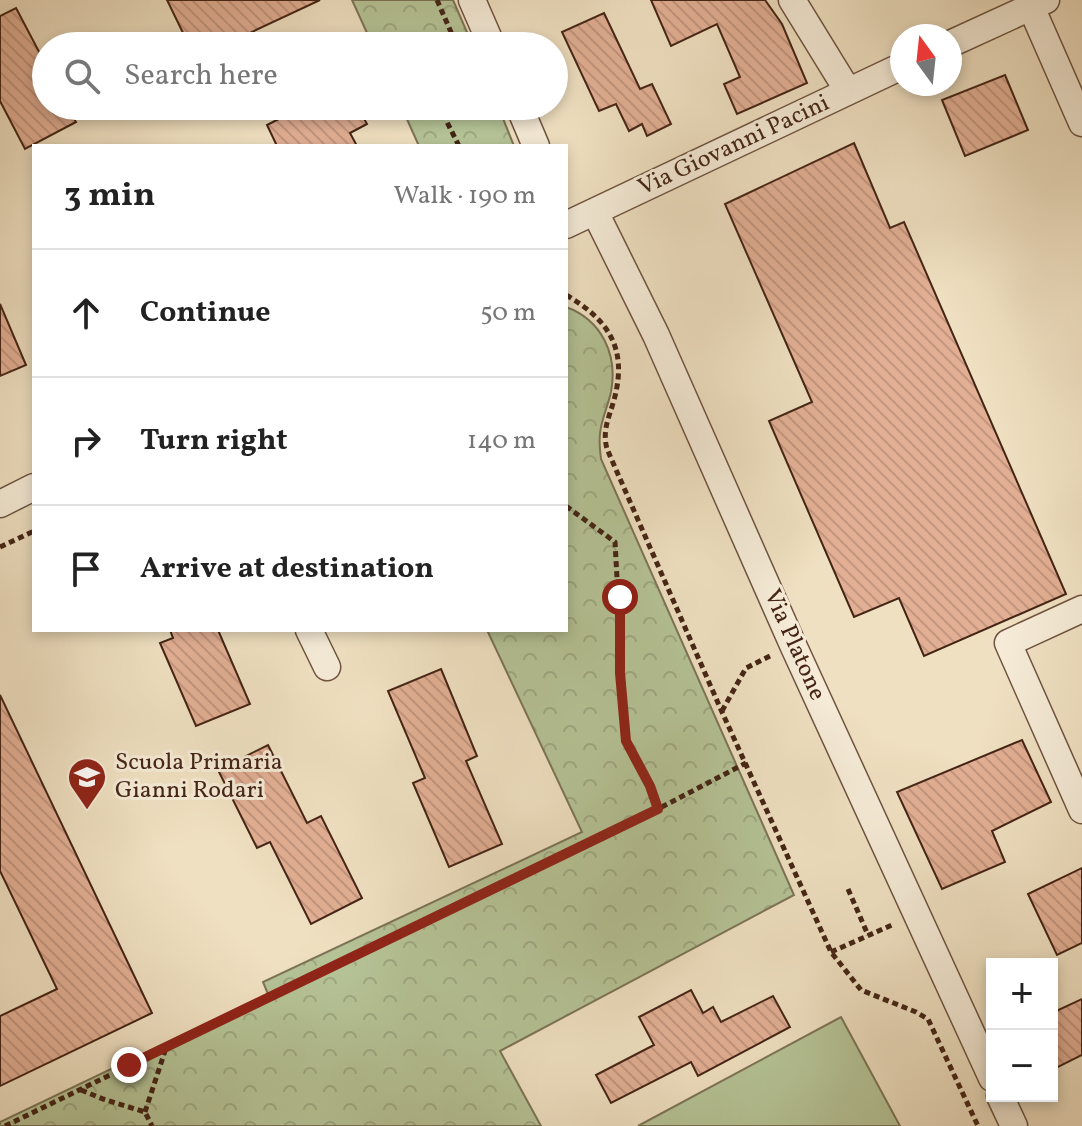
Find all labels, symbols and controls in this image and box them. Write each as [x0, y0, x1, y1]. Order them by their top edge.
north arrow [890, 24, 962, 96]
search box [32, 32, 568, 120]
icon: search [60, 54, 104, 98]
text: Search here [124, 55, 278, 97]
street label: Via Giovanni Pacini [633, 87, 835, 205]
text: 3 min [64, 173, 155, 220]
text: Walk · 190 m [393, 178, 536, 214]
icon: ahead [64, 291, 108, 335]
text: Continue [140, 292, 271, 334]
text: 50 m [480, 295, 536, 331]
icon: right [64, 419, 108, 463]
text: Turn right [140, 420, 288, 462]
text: 140 m [467, 423, 536, 459]
icon: arrive [64, 547, 108, 591]
text: Arrive at destination [140, 548, 434, 590]
route start [602, 579, 638, 615]
street label: Via Platone [754, 584, 834, 706]
place label: Scuola Primaria Gianni Rodari [115, 746, 283, 808]
school or university icon: Scuola Primaria Gianni Rodari [66, 756, 108, 811]
map controls [986, 958, 1058, 1102]
button: + [986, 958, 1058, 1030]
button: − [986, 1030, 1058, 1102]
route end [111, 1047, 147, 1083]

